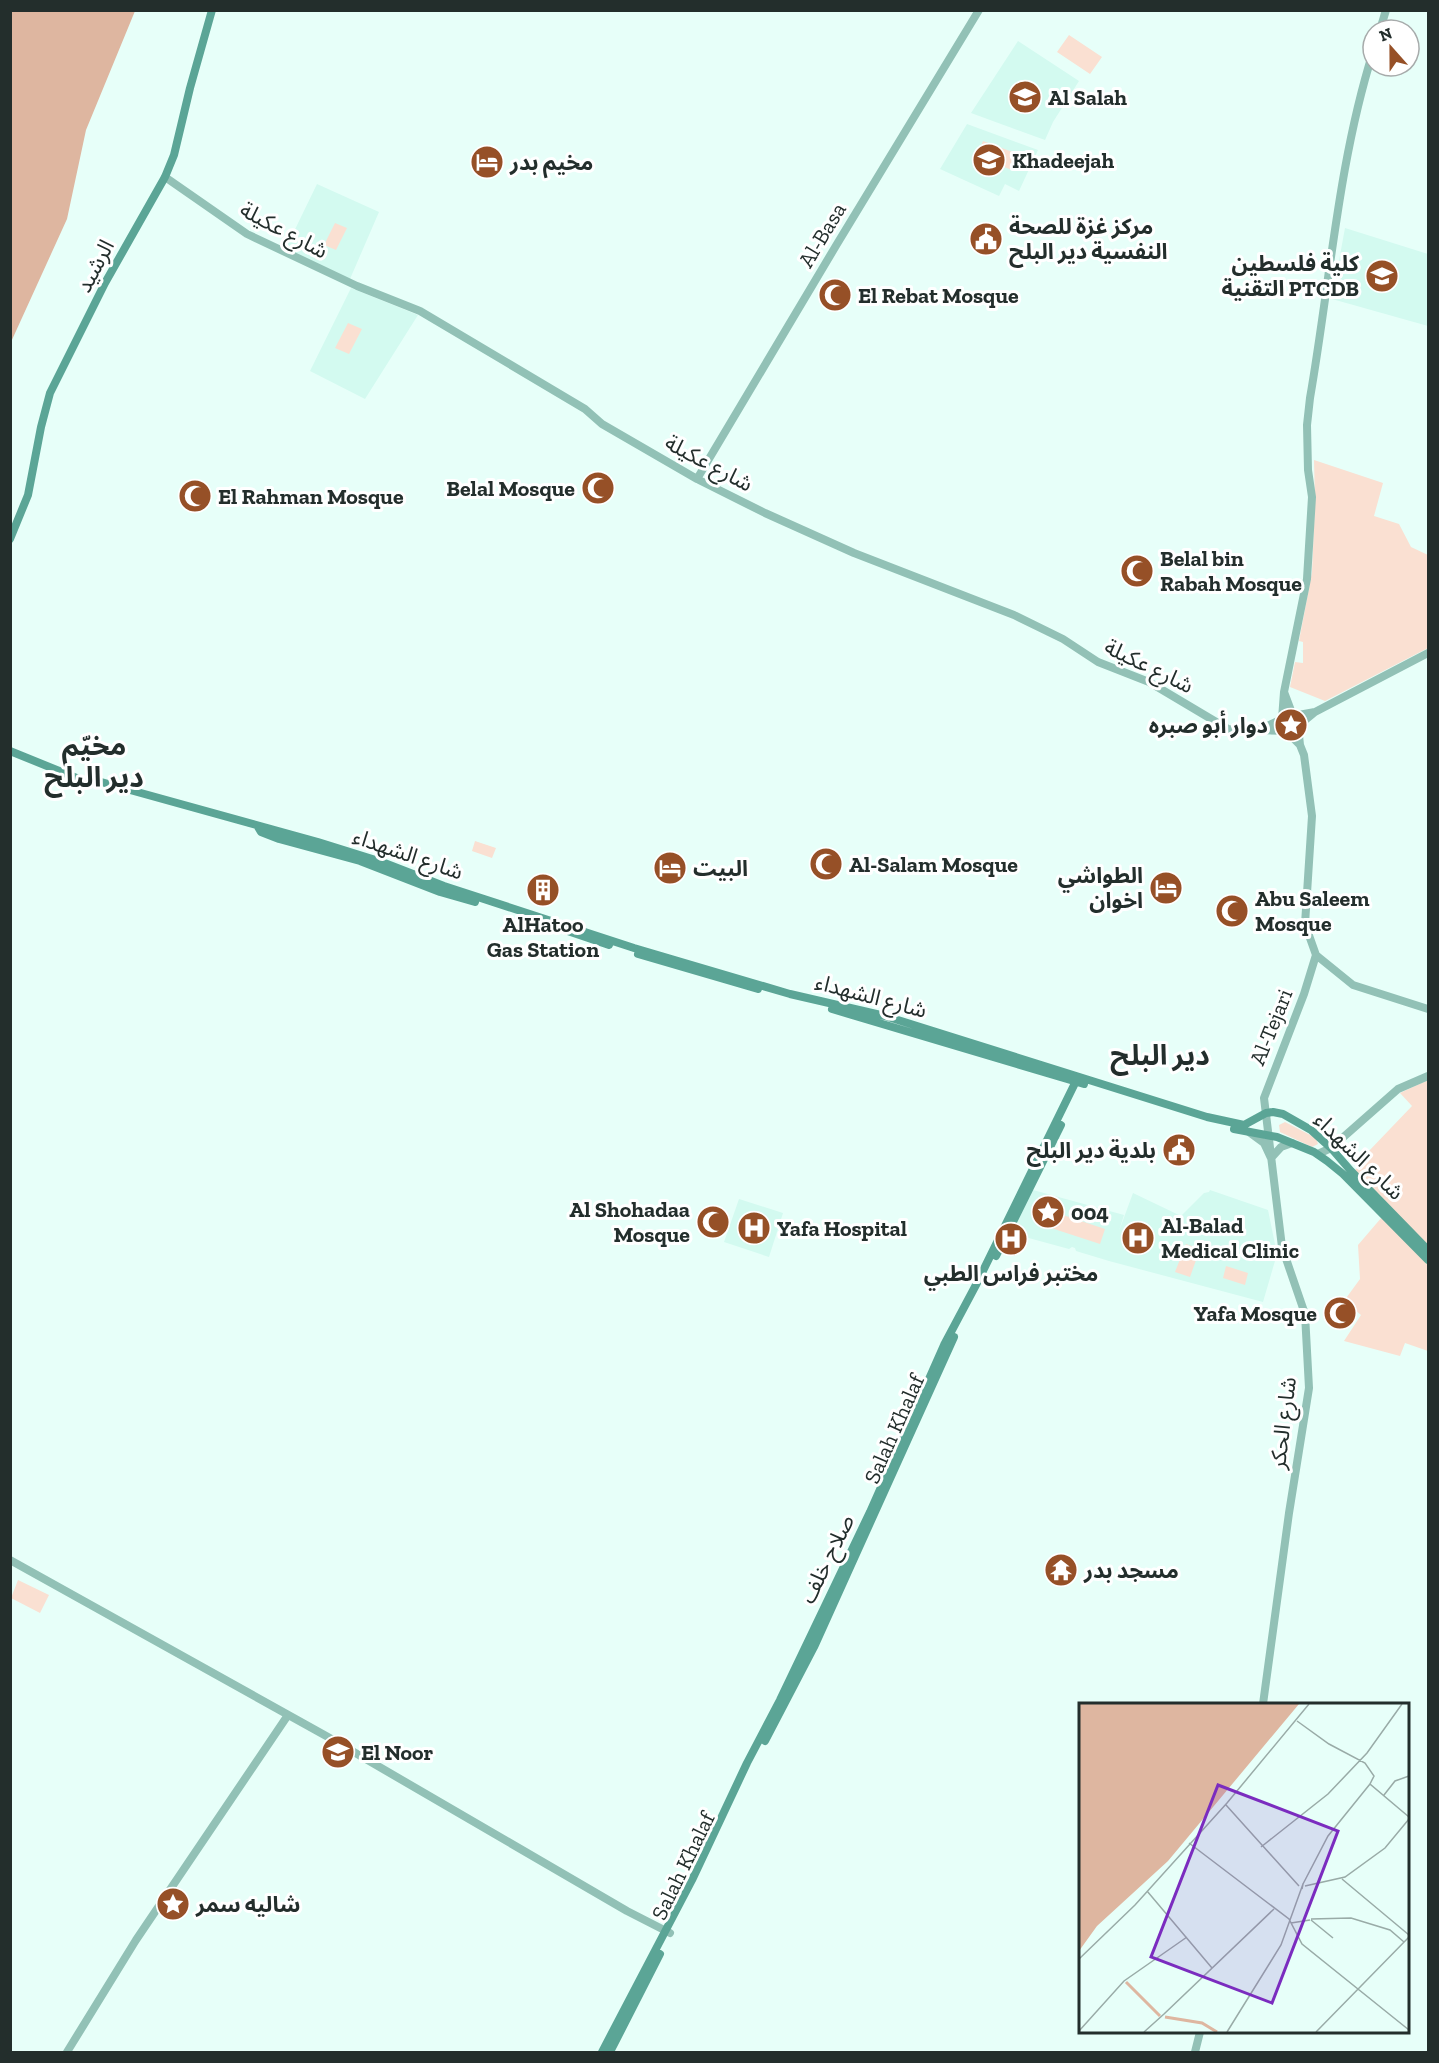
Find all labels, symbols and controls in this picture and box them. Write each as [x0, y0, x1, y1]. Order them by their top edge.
north arrow [1361, 18, 1421, 78]
text: N [1377, 23, 1395, 46]
school or university icon: Al Salah [1007, 79, 1043, 115]
place label: Al Salah [1048, 84, 1127, 111]
school or university icon: Khadeejah [971, 142, 1007, 178]
hotel icon: مخيم بدر [469, 144, 505, 180]
place label: Khadeejah [1012, 147, 1114, 174]
place label: مخيم بدر [509, 149, 593, 179]
street label: شارع عكيلة [234, 196, 333, 267]
street label: Al-Basa [792, 197, 852, 272]
place label: مركز غزة للصحة النفسية دير البلح [1009, 213, 1168, 268]
public building icon: مركز غزة للصحة النفسية دير البلح [968, 221, 1004, 257]
street label: الرشيد [70, 235, 120, 297]
place label: كلية فلسطين التقنية PTCDB [1222, 250, 1360, 302]
school or university icon: كلية فلسطين التقنية PTCDB [1364, 258, 1400, 294]
mosque icon: El Rebat Mosque [817, 277, 853, 313]
place label: El Rebat Mosque [858, 282, 1019, 309]
street label: شارع عكيلة [659, 429, 758, 500]
mosque icon: Belal Mosque [580, 470, 616, 506]
place label: Belal Mosque [446, 475, 575, 502]
mosque icon: El Rahman Mosque [177, 478, 213, 514]
place label: El Rahman Mosque [218, 483, 404, 510]
place label: Belal bin Rabah Mosque [1160, 545, 1302, 597]
mosque icon: Belal bin Rabah Mosque [1119, 553, 1155, 589]
street label: شارع عكيلة [1099, 633, 1198, 702]
place icon: دوار أبو صبره [1273, 707, 1309, 743]
place label: دوار أبو صبره [1149, 710, 1268, 739]
district label: مخيّم دير البلح [44, 729, 144, 798]
street label: شارع الشهداء [348, 823, 467, 888]
mosque icon: Al-Salam Mosque [808, 846, 844, 882]
hotel icon: البيت [652, 850, 688, 886]
place label: Al-Salam Mosque [849, 851, 1018, 878]
place label: البيت [693, 855, 748, 882]
place label: الطواشي اخوان [1058, 862, 1143, 914]
hotel icon: الطواشي اخوان [1148, 870, 1184, 906]
building icon: AlHatoo Gas Station [525, 872, 561, 908]
place label: Abu Saleem Mosque [1255, 885, 1370, 937]
mosque icon: Abu Saleem Mosque [1214, 893, 1250, 929]
place label: AlHatoo Gas Station [487, 911, 599, 963]
street label: شارع الشهداء [811, 968, 930, 1027]
street label: Al-Tejari [1244, 985, 1298, 1069]
district label: دير البلح [1110, 1039, 1210, 1076]
street label: شارع الشهداء [1306, 1106, 1410, 1208]
public building icon: بلدية دير البلح [1161, 1132, 1197, 1168]
place label: بلدية دير البلح [1027, 1137, 1156, 1167]
place icon: 004 [1030, 1194, 1066, 1230]
place label: Al Shohadaa Mosque [569, 1196, 690, 1248]
place label: 004 [1071, 1199, 1109, 1226]
mosque icon: Al Shohadaa Mosque [695, 1204, 731, 1240]
hospital icon: Yafa Hospital [736, 1210, 772, 1246]
place label: Al-Balad Medical Clinic [1161, 1212, 1300, 1264]
place label: Yafa Hospital [777, 1215, 907, 1242]
hospital icon: Al-Balad Medical Clinic [1120, 1220, 1156, 1256]
hospital icon: مختبر فراس الطبي [993, 1221, 1029, 1257]
place label: مختبر فراس الطبي [924, 1260, 1098, 1291]
mosque icon: Yafa Mosque [1322, 1295, 1358, 1331]
place label: Yafa Mosque [1194, 1300, 1317, 1327]
street label: Salah Khalaf [858, 1368, 931, 1488]
street label: شارع الحكر [1264, 1375, 1305, 1472]
street label: صلاح خلف [794, 1510, 863, 1609]
temple icon: مسجد بدر [1043, 1552, 1079, 1588]
place label: مسجد بدر [1083, 1557, 1179, 1584]
inset map [1079, 1703, 1409, 2033]
school or university icon: El Noor [320, 1734, 356, 1770]
place label: El Noor [361, 1739, 434, 1766]
street label: Salah Khalaf [645, 1806, 722, 1924]
place icon: شاليه سمر [155, 1886, 191, 1922]
place label: شاليه سمر [195, 1891, 300, 1918]

